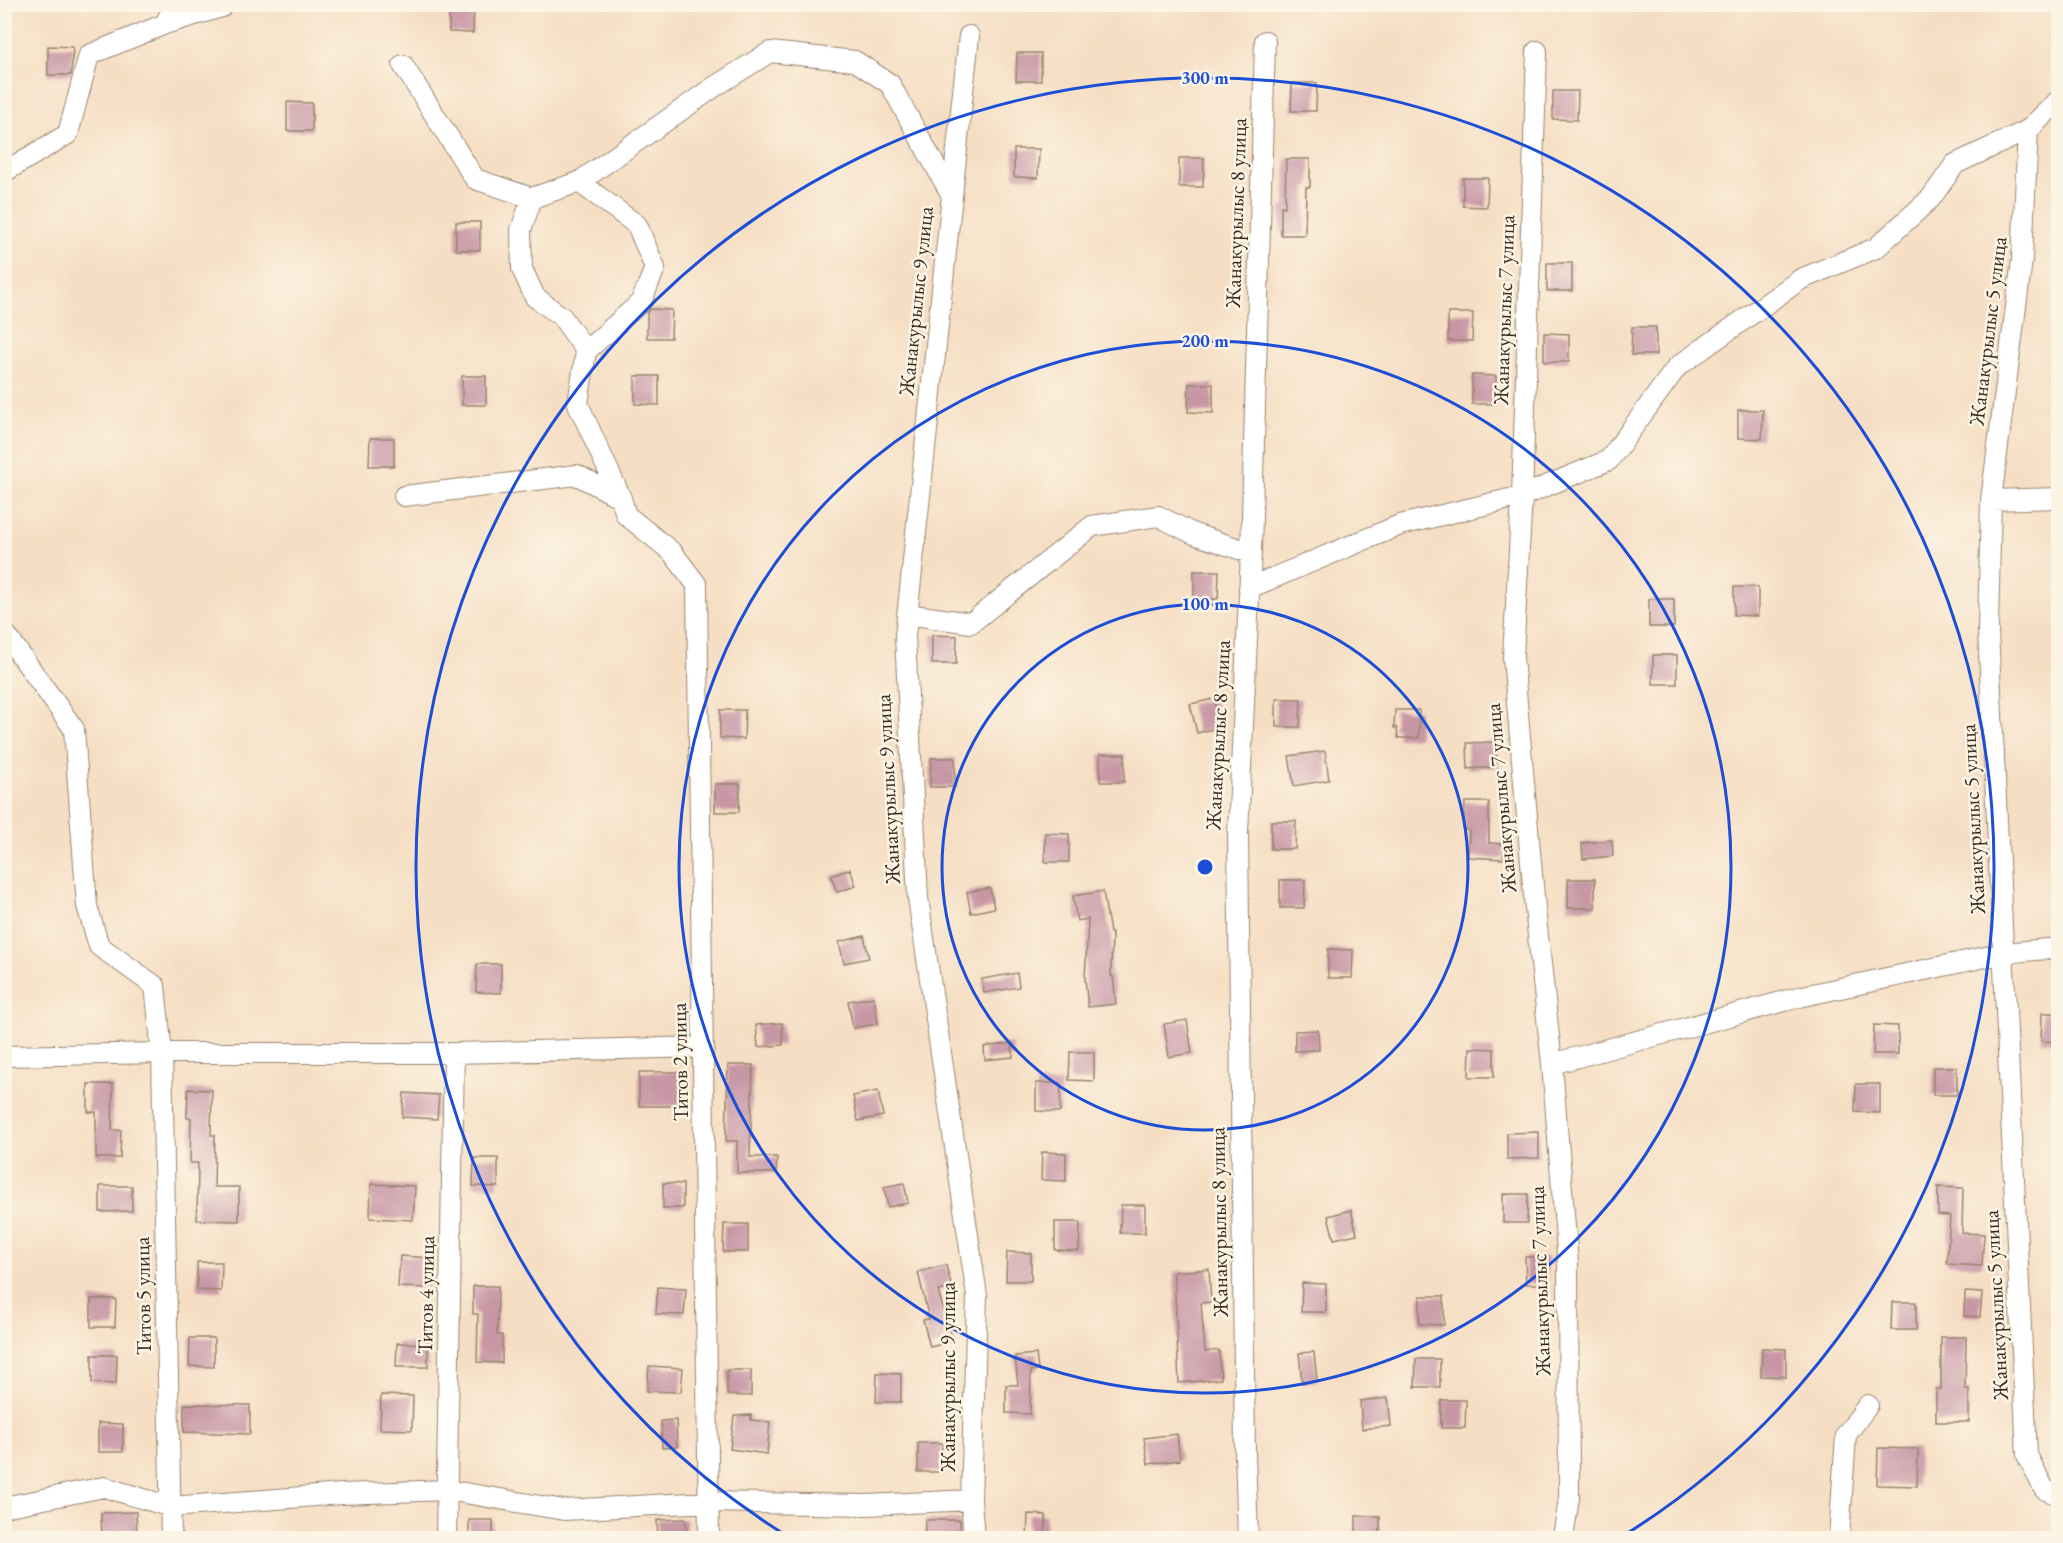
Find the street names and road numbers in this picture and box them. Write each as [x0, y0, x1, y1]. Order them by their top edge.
street label: Жанакурылыс 8 улица [1219, 117, 1252, 310]
street label: Жанакурылыс 9 улица [892, 204, 939, 398]
street label: Жанакурылыс 7 улица [1487, 214, 1520, 407]
street label: Жанакурылыс 5 улица [1962, 234, 2013, 428]
street label: Жанакурылыс 8 улица [1199, 639, 1236, 832]
street label: Жанакурылыс 9 улица [869, 693, 906, 886]
street label: Жанакурылыс 7 улица [1479, 701, 1522, 895]
street label: Жанакурылыс 5 улица [1954, 723, 1991, 916]
street label: Титов 2 улица [665, 1002, 694, 1121]
street label: Жанакурылыс 8 улица [1203, 1126, 1234, 1318]
street label: Жанакурылыс 7 улица [1523, 1185, 1556, 1378]
street label: Жанакурылыс 5 улица [1977, 1209, 2014, 1402]
street label: Титов 4 улица [411, 1235, 440, 1354]
street label: Титов 5 улица [128, 1236, 157, 1355]
street label: Жанакурылыс 9 улица [934, 1281, 961, 1473]

